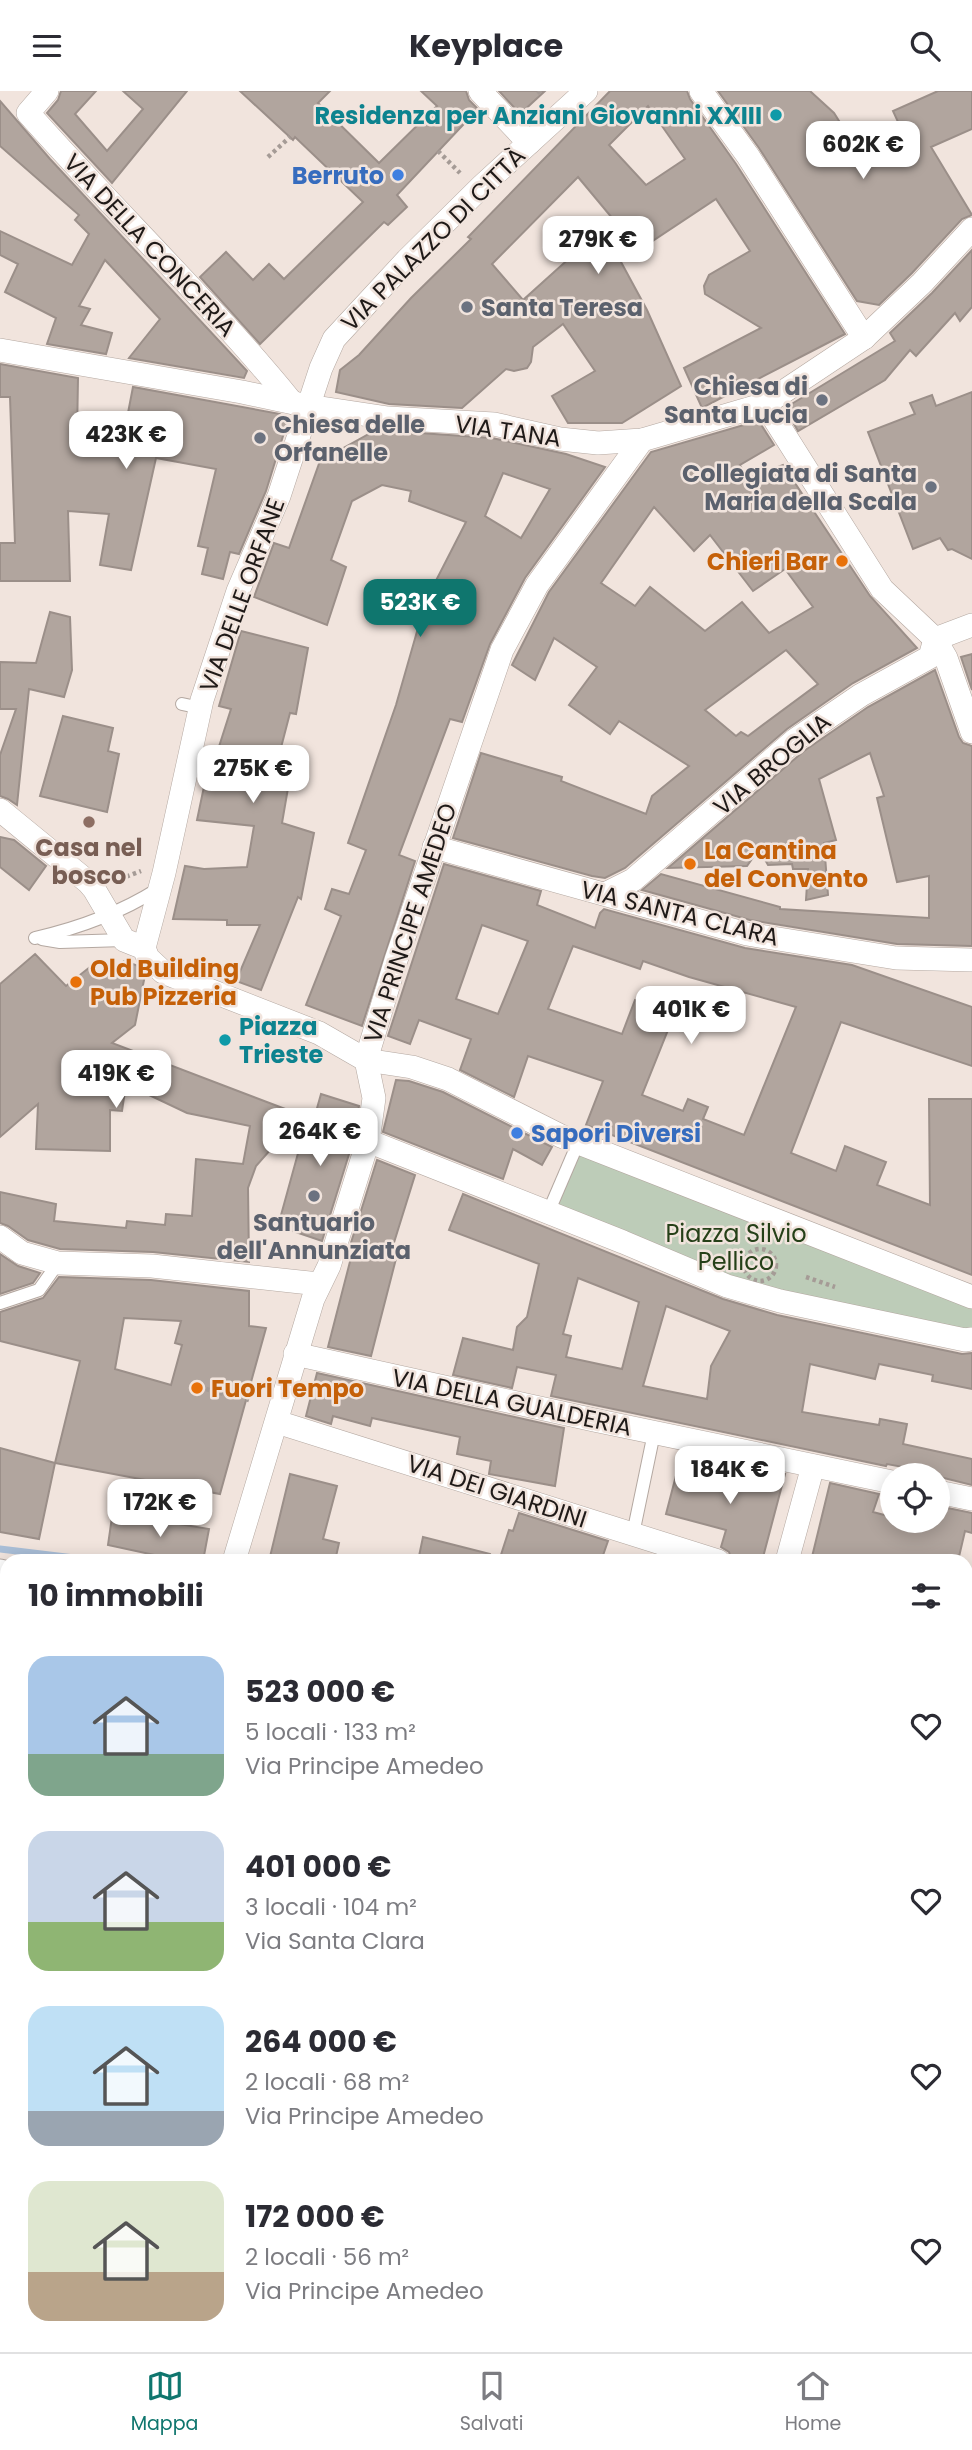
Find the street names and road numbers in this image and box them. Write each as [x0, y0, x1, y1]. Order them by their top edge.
street label: VIA PALAZZO DI CITTÀ [333, 139, 533, 339]
street label: VIA DELLA CONCERIA [56, 146, 244, 344]
street label: VIA TANA [453, 407, 563, 455]
street label: VIA DELLE ORFANE [192, 493, 292, 697]
street label: VIA BROGLIA [706, 705, 838, 823]
street label: VIA PRINCIPE AMEDEO [356, 799, 464, 1047]
street label: VIA SANTA CLARA [577, 872, 783, 954]
street label: VIA DELLA GUALDERIA [389, 1360, 635, 1444]
street label: VIA DEI GIARDINI [403, 1446, 591, 1536]

